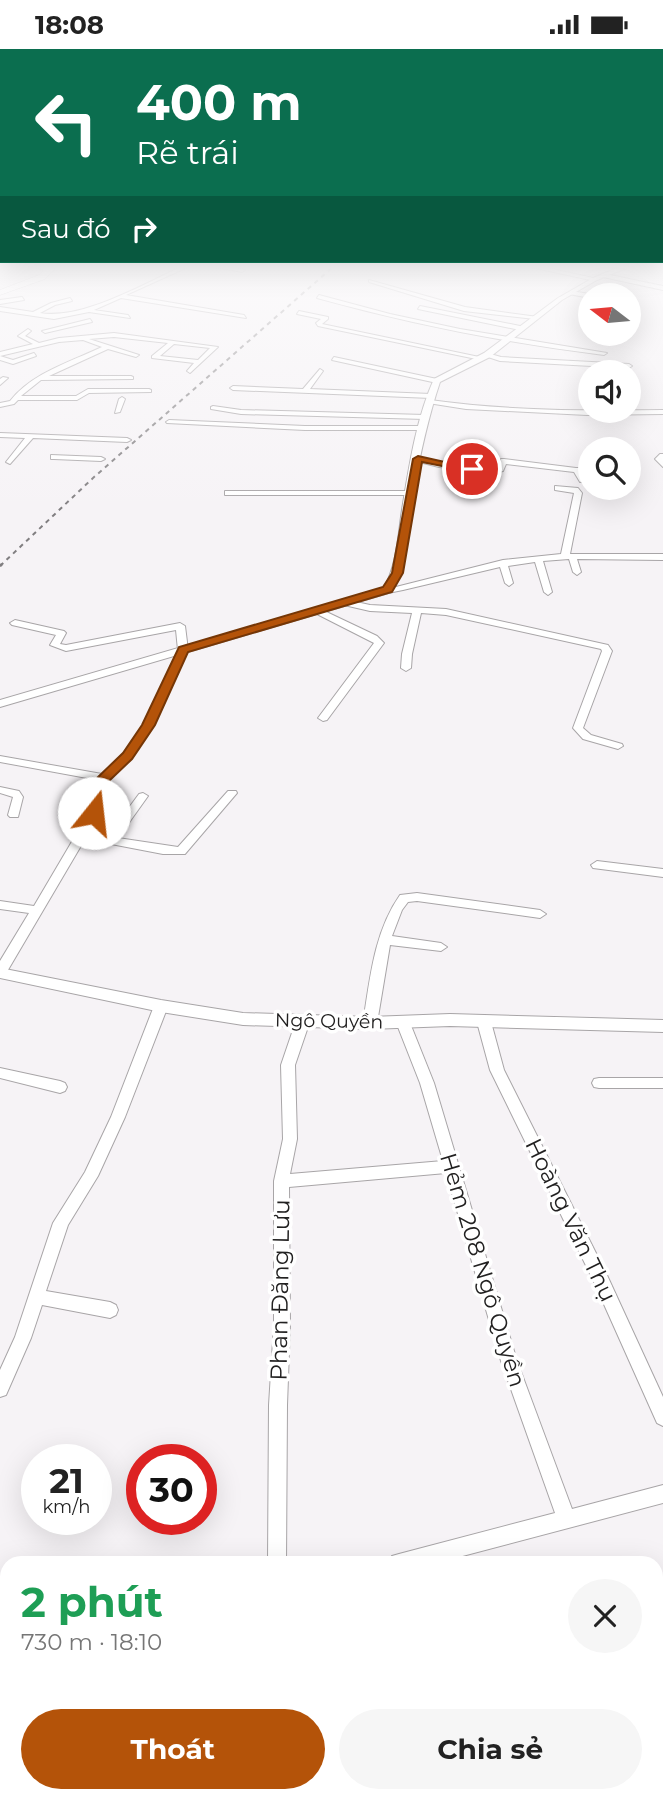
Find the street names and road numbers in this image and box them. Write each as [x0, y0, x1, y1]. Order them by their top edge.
street label: Ngô Quyền [275, 1009, 383, 1033]
street label: Hoàng Văn Thụ [519, 1134, 623, 1306]
street label: Hẻm 208 Ngô Quyền [434, 1150, 532, 1390]
street label: Phan Đăng Lưu [264, 1199, 296, 1381]

